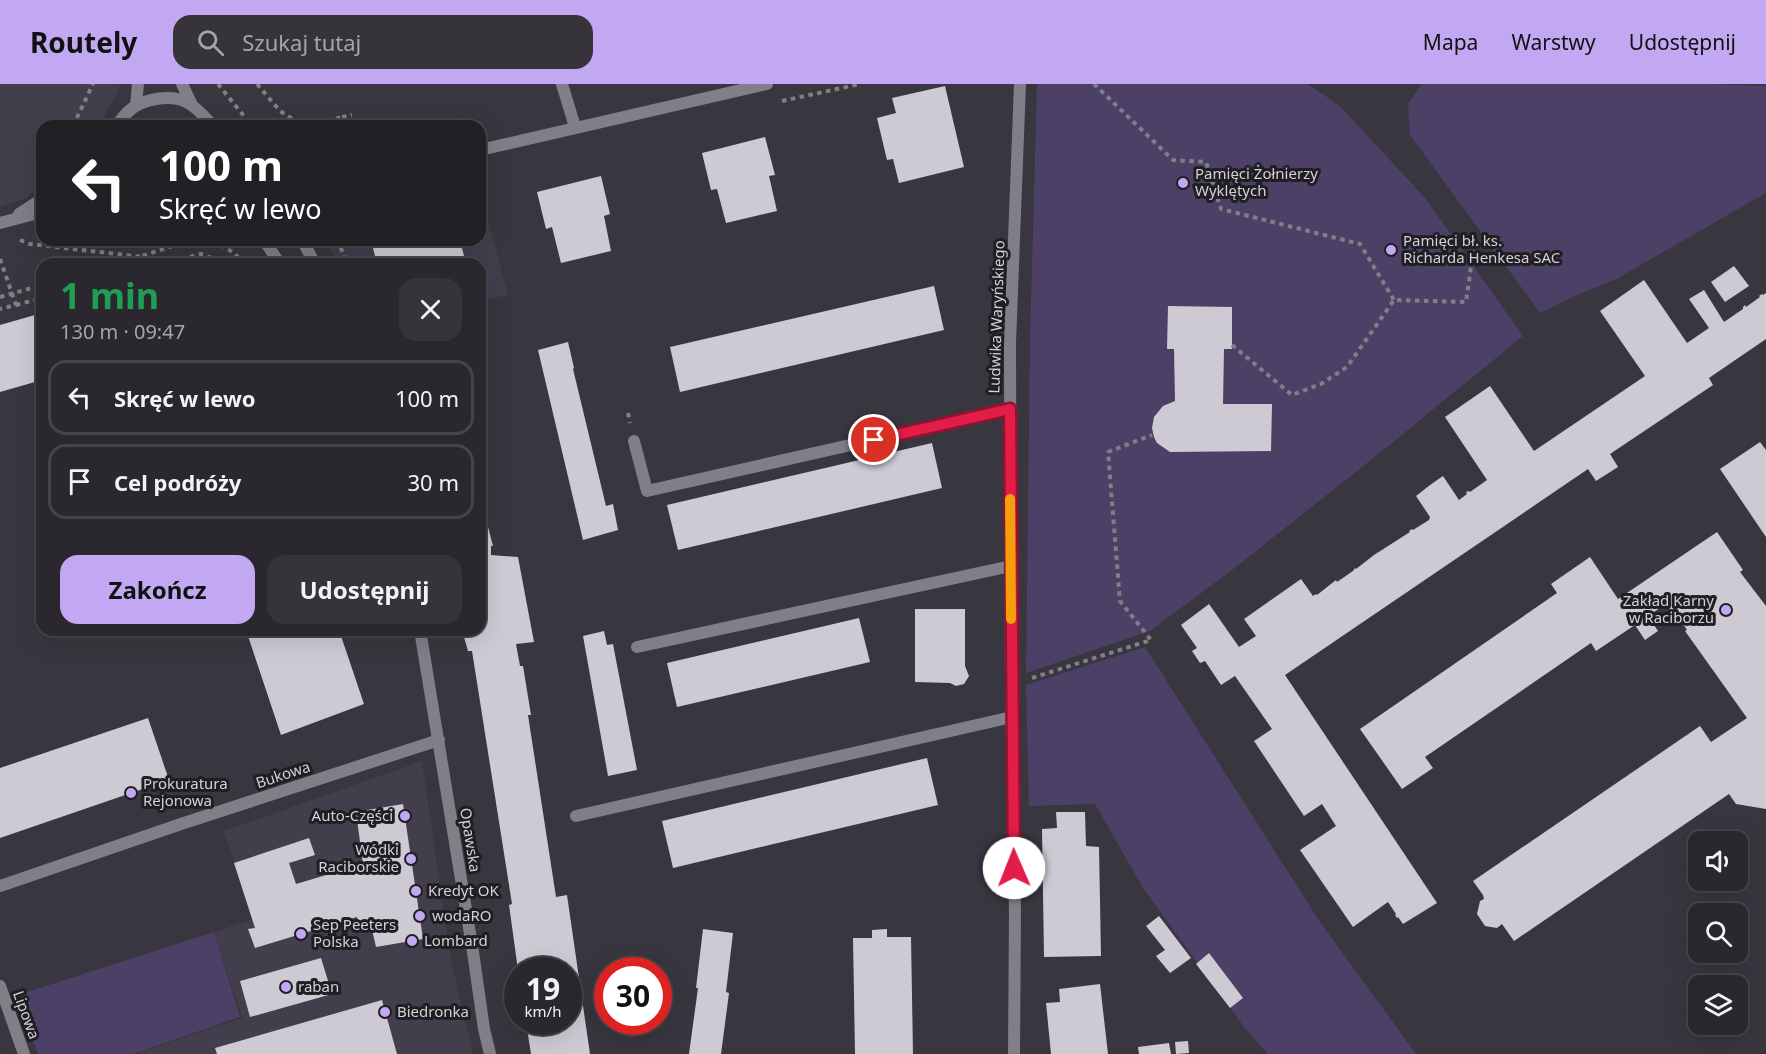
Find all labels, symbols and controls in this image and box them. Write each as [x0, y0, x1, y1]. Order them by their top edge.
search box [173, 15, 593, 69]
text: Routely [30, 23, 137, 61]
icon: search [194, 26, 227, 59]
text: Szukaj tutaj [242, 27, 361, 57]
text: Mapa [1423, 28, 1478, 56]
text: Warstwy [1511, 28, 1596, 56]
text: Udostępnij [1629, 28, 1736, 56]
text: 100 m [159, 136, 283, 193]
icon: left [60, 144, 138, 222]
place label: Pamięci Żołnierzy Wyklętych [1195, 163, 1318, 200]
marker: Pamięci Żołnierzy Wyklętych [1176, 176, 1190, 190]
text: Skręć w lewo [159, 190, 322, 227]
place label: Pamięci bł. ks. Richarda Henkesa SAC [1403, 230, 1561, 267]
street label: Ludwika Waryńskiego [983, 240, 1009, 394]
marker: Pamięci bł. ks. Richarda Henkesa SAC [1384, 243, 1398, 257]
text: 1 min [60, 271, 159, 320]
button: close [399, 278, 462, 341]
text: 130 m · 09:47 [60, 318, 185, 345]
icon: left [63, 381, 96, 414]
text: Skręć w lewo [114, 383, 256, 413]
text: 100 m [395, 383, 459, 413]
pin [848, 414, 899, 465]
icon: arrive [857, 423, 890, 456]
icon: arrive [63, 465, 96, 498]
text: Cel podróży [114, 467, 241, 497]
text: 30 m [408, 467, 459, 497]
button: Zakończ [60, 555, 255, 624]
button: Udostępnij [267, 555, 462, 624]
place label: Zakład Karny w Raciborzu [1623, 590, 1714, 627]
marker: Zakład Karny w Raciborzu [1719, 603, 1733, 617]
street label: Bukowa [253, 756, 312, 792]
place label: Prokuratura Rejonowa [143, 773, 228, 810]
marker: Prokuratura Rejonowa [124, 786, 138, 800]
place label: Auto-Części [312, 805, 393, 825]
street label: Opawska [456, 806, 486, 873]
marker: Auto-Części [398, 809, 412, 823]
map controls [1688, 831, 1748, 1035]
button: sound [1688, 831, 1748, 891]
position arrow [982, 836, 1046, 900]
place label: Wódki Raciborskie [318, 839, 399, 876]
marker: Wódki Raciborskie [404, 852, 418, 866]
place label: Kredyt OK [428, 880, 500, 900]
marker: Kredyt OK [409, 884, 423, 898]
button: search [1688, 903, 1748, 963]
place label: wodaRO [432, 905, 492, 925]
marker: wodaRO [413, 909, 427, 923]
place label: Sep Peeters Polska [313, 914, 396, 951]
marker: Sep Peeters Polska [294, 927, 308, 941]
place label: Lombard [424, 930, 488, 950]
marker: Lombard [405, 934, 419, 948]
speed limit sign: 30 [594, 957, 672, 1035]
text: 19 [526, 968, 560, 1009]
button: layers [1688, 975, 1748, 1035]
place label: raban [298, 976, 339, 996]
marker: raban [279, 980, 293, 994]
street label: Lipowa [9, 988, 45, 1042]
place label: Biedronka [397, 1001, 469, 1021]
text: km/h [525, 1001, 561, 1021]
marker: Biedronka [378, 1005, 392, 1019]

